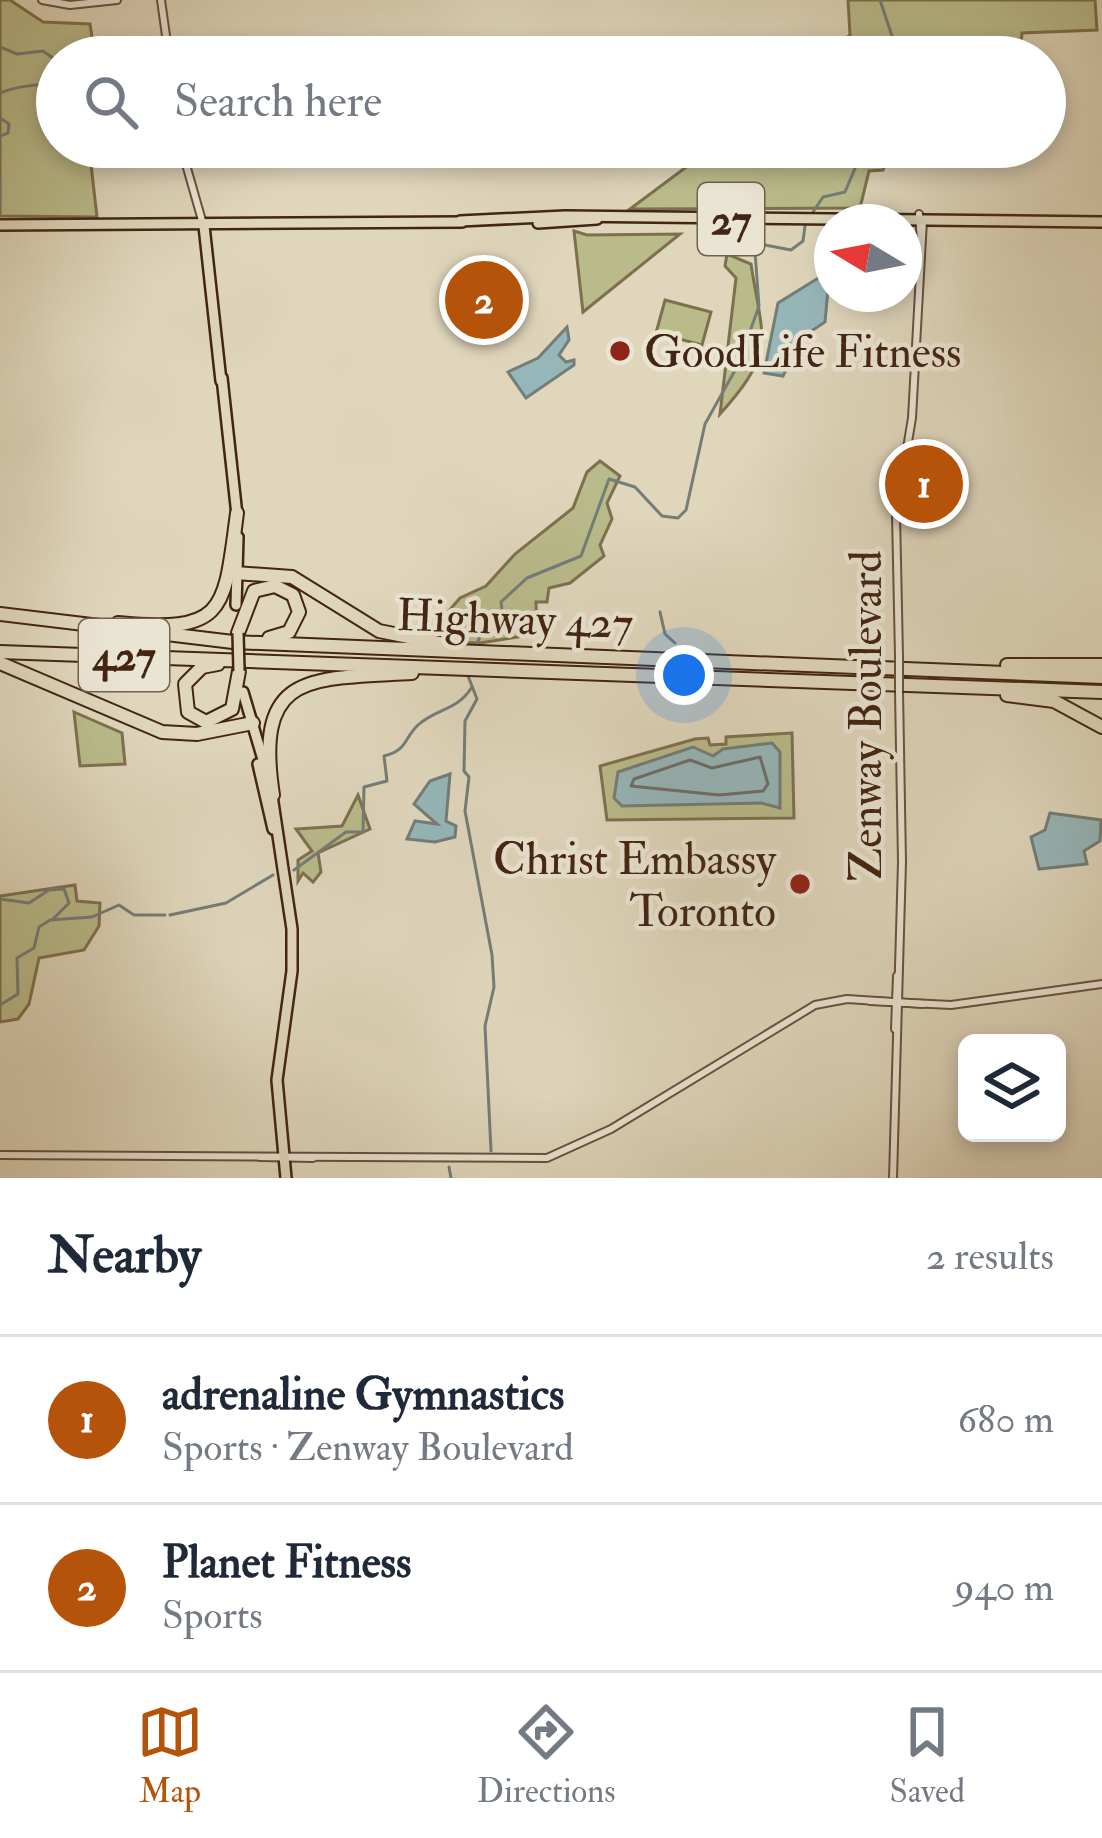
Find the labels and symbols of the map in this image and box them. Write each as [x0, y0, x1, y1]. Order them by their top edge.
road number: 27 [698, 183, 764, 255]
north arrow [814, 204, 922, 312]
pin: 2 [445, 255, 523, 345]
place label: GoodLife Fitness [644, 325, 962, 381]
marker: GoodLife Fitness [607, 338, 633, 364]
pin: 1 [885, 439, 963, 529]
street label: Zenway Boulevard [839, 550, 895, 882]
street label: Highway 427 [396, 588, 634, 652]
road number: 427 [79, 619, 169, 691]
your location [654, 645, 714, 705]
place label: Christ Embassy Toronto [493, 832, 777, 940]
marker: Christ Embassy Toronto [787, 871, 813, 897]

